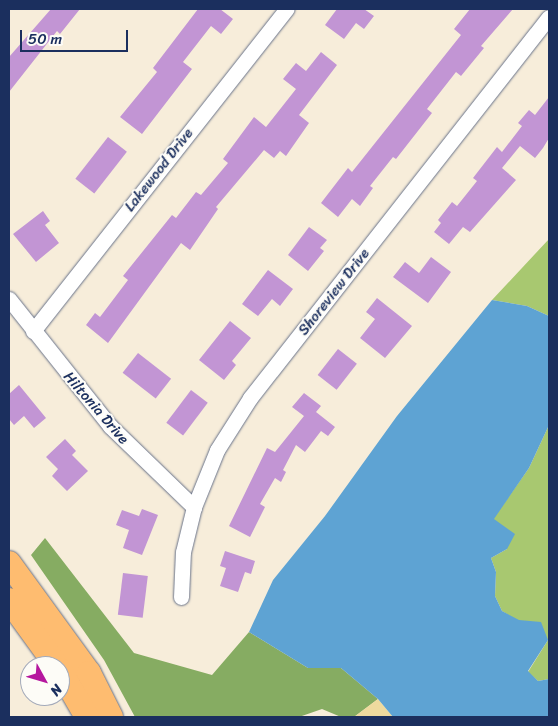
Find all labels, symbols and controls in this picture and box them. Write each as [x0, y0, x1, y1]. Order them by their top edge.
scale bar [22, 20, 130, 52]
text: 50 m [28, 26, 62, 52]
street label: Lakewood Drive [121, 125, 197, 215]
street label: Shoreview Drive [294, 245, 374, 339]
street label: Hiltonia Drive [59, 368, 133, 448]
north arrow [20, 656, 70, 706]
text: N [44, 678, 69, 702]

